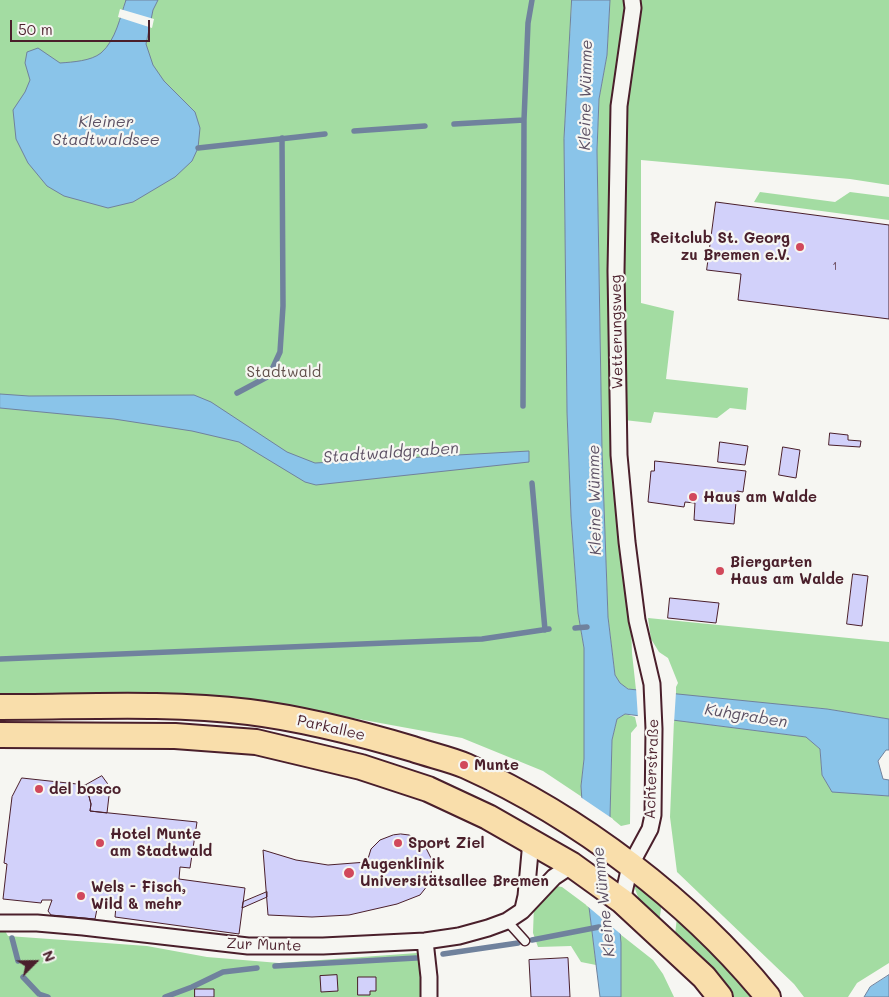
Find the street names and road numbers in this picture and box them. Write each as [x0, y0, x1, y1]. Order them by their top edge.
street label: Wetterungsweg [607, 275, 627, 389]
street label: Parkallee [295, 711, 367, 745]
street label: Achterstraße [641, 718, 663, 820]
street label: Zur Munte [226, 935, 302, 955]

